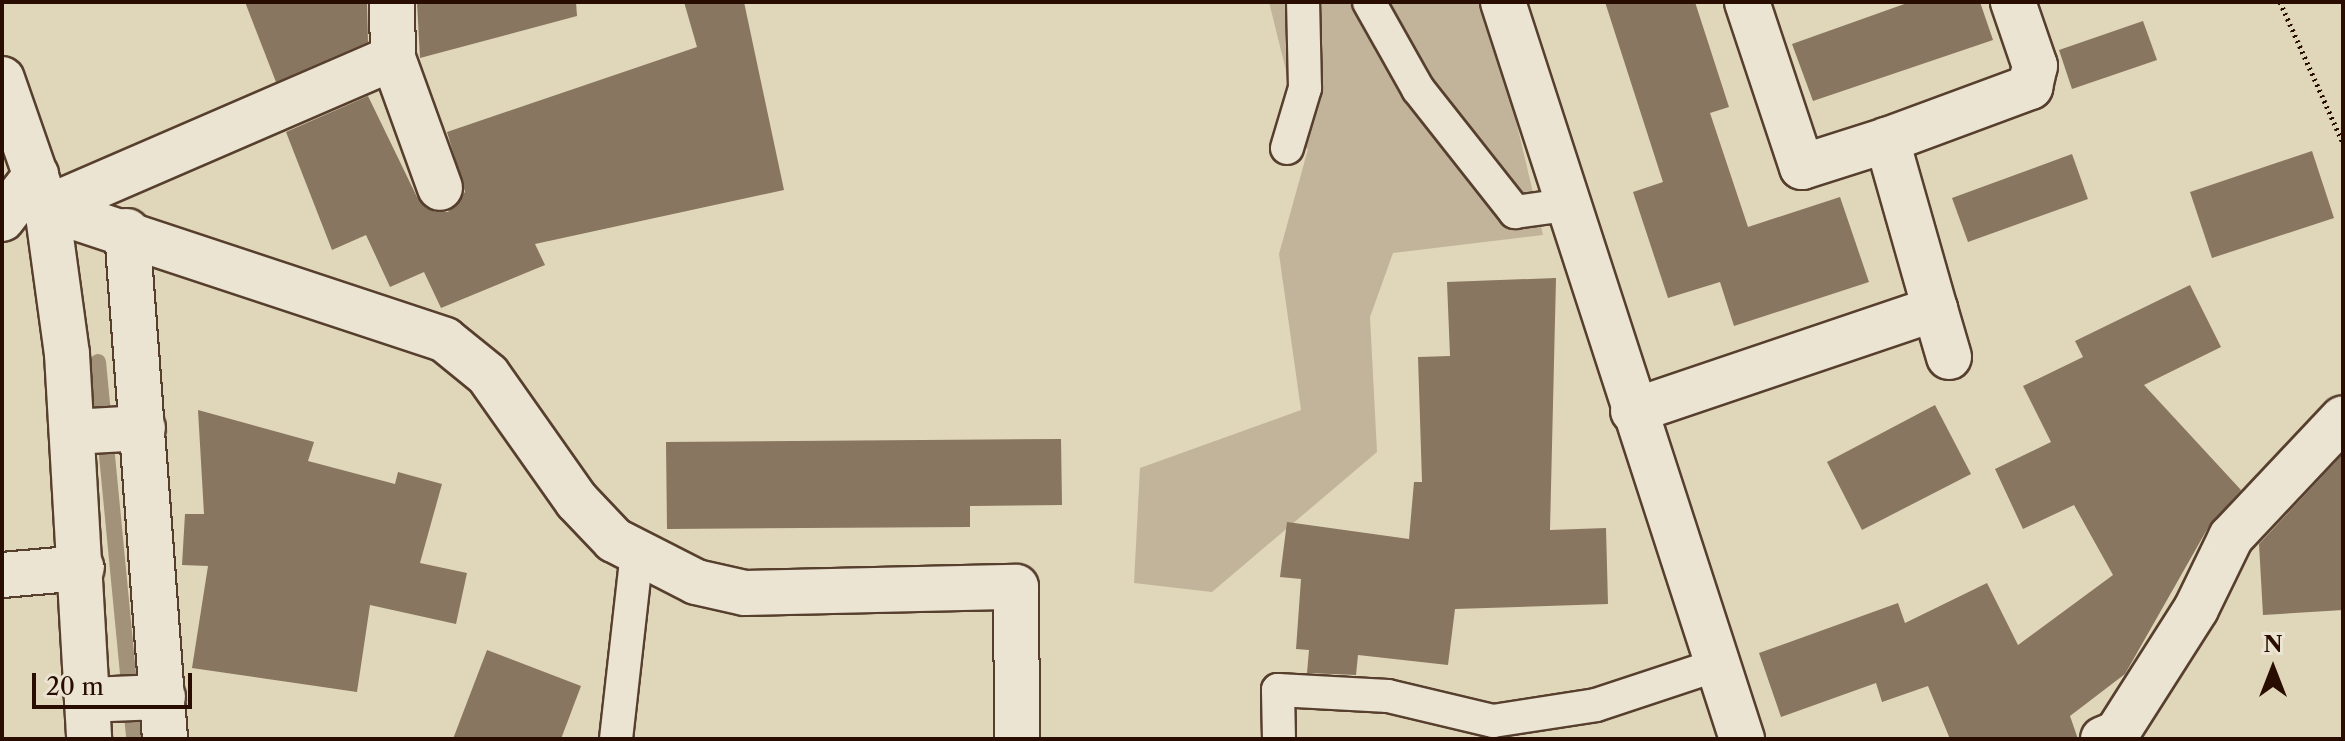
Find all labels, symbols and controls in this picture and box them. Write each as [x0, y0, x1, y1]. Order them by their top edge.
north arrow [2233, 629, 2313, 709]
text: N [2263, 631, 2283, 658]
scale bar [36, 657, 196, 707]
text: 20 m [46, 672, 104, 701]

